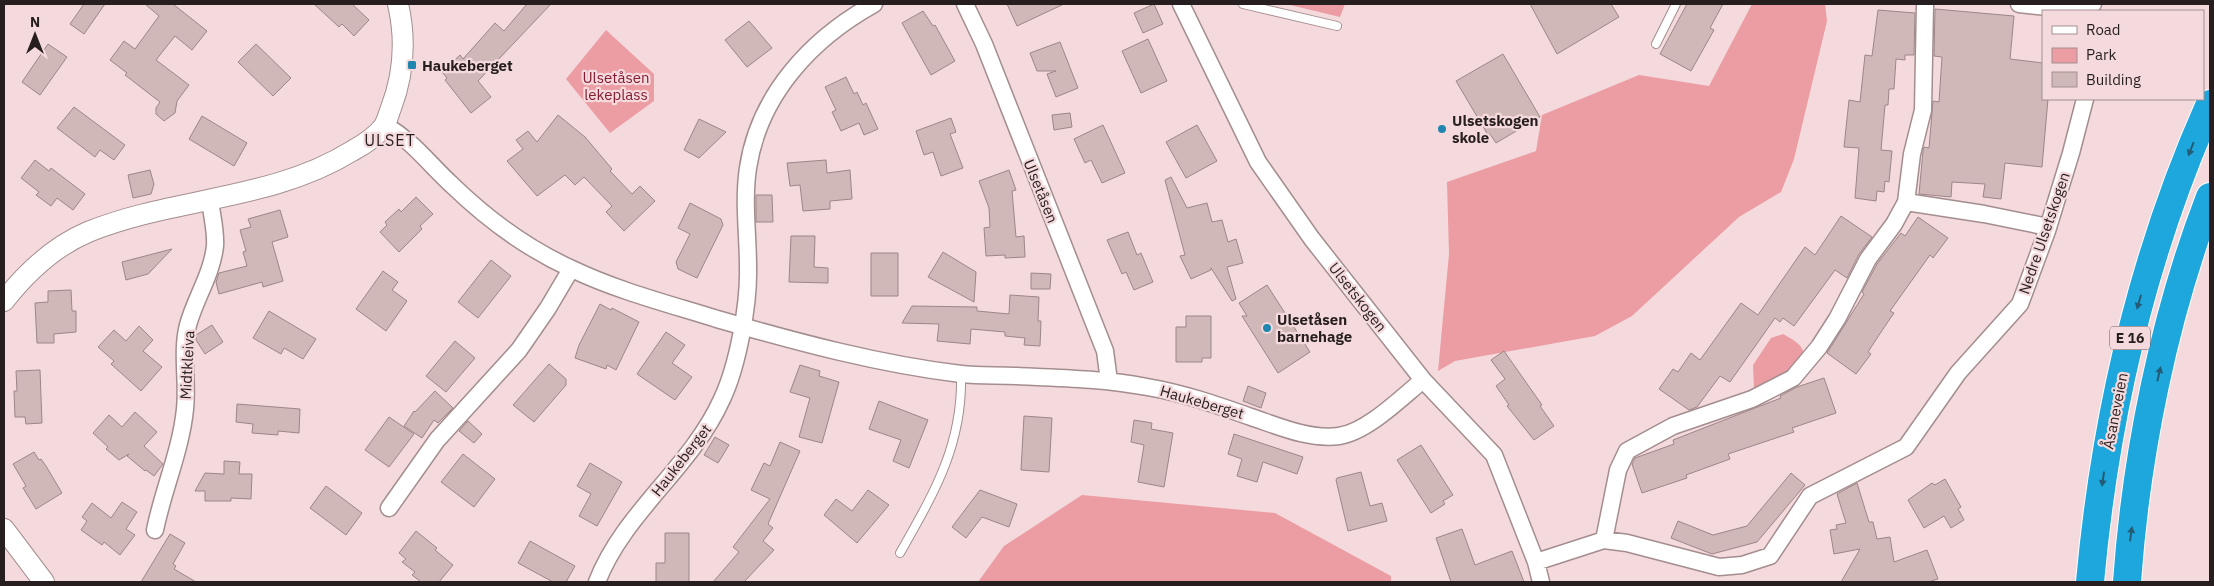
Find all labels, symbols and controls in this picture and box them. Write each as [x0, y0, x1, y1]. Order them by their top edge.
north arrow [10, 10, 60, 60]
legend [2042, 10, 2204, 100]
text: N [30, 13, 40, 31]
text: Road [2086, 20, 2121, 39]
text: Park [2086, 45, 2116, 64]
place label: Haukeberget [422, 56, 513, 75]
marker: Haukeberget [406, 59, 418, 71]
park label: Ulsetåsen lekeplass [582, 68, 650, 104]
text: Building [2086, 70, 2141, 89]
place label: Ulsetskogen skole [1452, 111, 1539, 147]
marker: Ulsetskogen skole [1436, 123, 1448, 135]
district label: ULSET [364, 130, 416, 150]
one-way arrow [2187, 141, 2195, 156]
street label: Ulsetåsen [1020, 156, 1062, 226]
street label: Nedre Ulsetskogen [2014, 170, 2074, 296]
street label: Ulsetskogen [1325, 258, 1391, 336]
one-way arrow [2135, 295, 2143, 310]
place label: Ulsetåsen barnehage [1277, 310, 1352, 346]
marker: Ulsetåsen barnehage [1261, 322, 1273, 334]
road number: E 16 [2110, 326, 2150, 349]
street label: Midtkleiva [176, 330, 198, 400]
one-way arrow [2155, 366, 2163, 381]
street label: Åsaneveien [2098, 371, 2132, 451]
street label: Haukeberget [1158, 381, 1246, 423]
street label: Haukeberget [647, 420, 715, 500]
one-way arrow [2099, 471, 2107, 487]
one-way arrow [2127, 525, 2135, 541]

